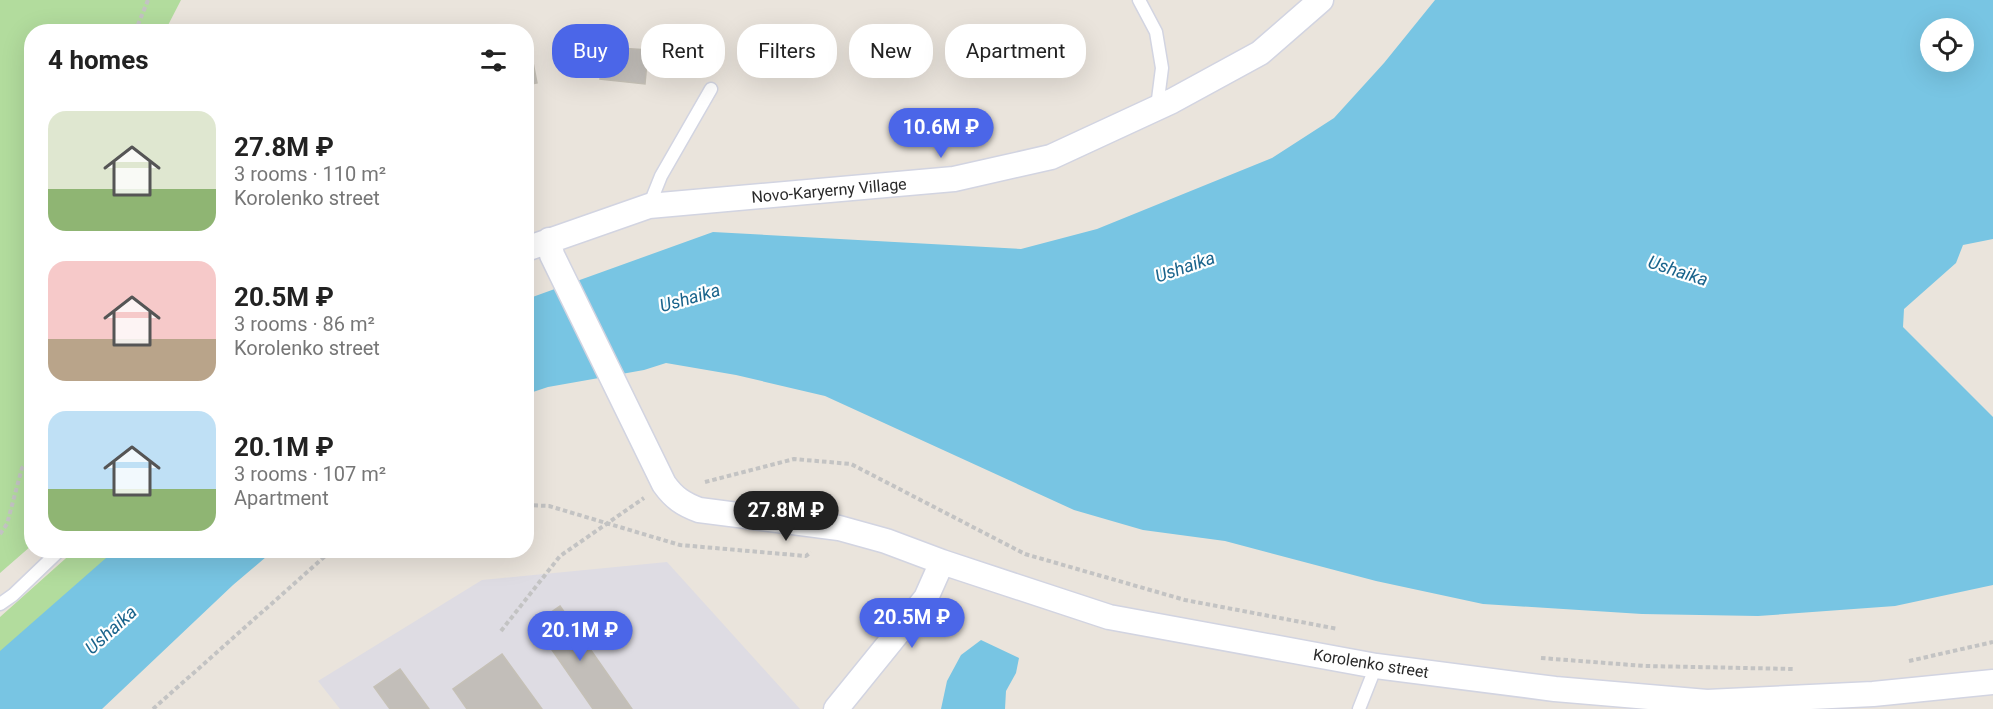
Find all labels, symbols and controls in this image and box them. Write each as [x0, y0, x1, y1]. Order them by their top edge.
map controls [1920, 18, 1974, 72]
button: locate [1920, 18, 1974, 72]
chip: Buy [552, 24, 629, 78]
chip: Rent [641, 24, 725, 78]
chip: Filters [737, 24, 837, 78]
chip: New [849, 24, 933, 78]
chip: Apartment [945, 24, 1086, 78]
icon: filters [477, 44, 510, 77]
text: 4 homes [48, 45, 149, 75]
pin: 10.6M ₽ [886, 108, 996, 159]
text: 10.6M ₽ [903, 115, 979, 139]
text: 27.8M ₽ [234, 132, 334, 162]
icon: home [96, 135, 168, 207]
text: 3 rooms · 110 m² [234, 162, 386, 186]
street label: Novo-Karyerny Village [751, 174, 907, 207]
text: Korolenko street [234, 186, 380, 210]
water label: Ushaika [1152, 246, 1218, 287]
water label: Ushaika [1645, 251, 1711, 290]
water label: Ushaika [657, 279, 723, 316]
text: 20.5M ₽ [234, 282, 334, 312]
icon: home [96, 285, 168, 357]
text: 3 rooms · 86 m² [234, 312, 375, 336]
text: Korolenko street [234, 336, 380, 360]
text: 20.1M ₽ [234, 432, 334, 462]
icon: home [96, 435, 168, 507]
text: 3 rooms · 107 m² [234, 462, 386, 486]
text: Apartment [234, 486, 329, 510]
pin: 27.8M ₽ [731, 491, 841, 542]
text: 27.8M ₽ [748, 498, 824, 522]
pin: 20.5M ₽ [857, 598, 967, 649]
water label: Ushaika [81, 601, 141, 658]
text: 20.5M ₽ [874, 605, 950, 629]
pin: 20.1M ₽ [525, 611, 635, 662]
text: 20.1M ₽ [542, 618, 618, 642]
street label: Korolenko street [1312, 645, 1430, 682]

